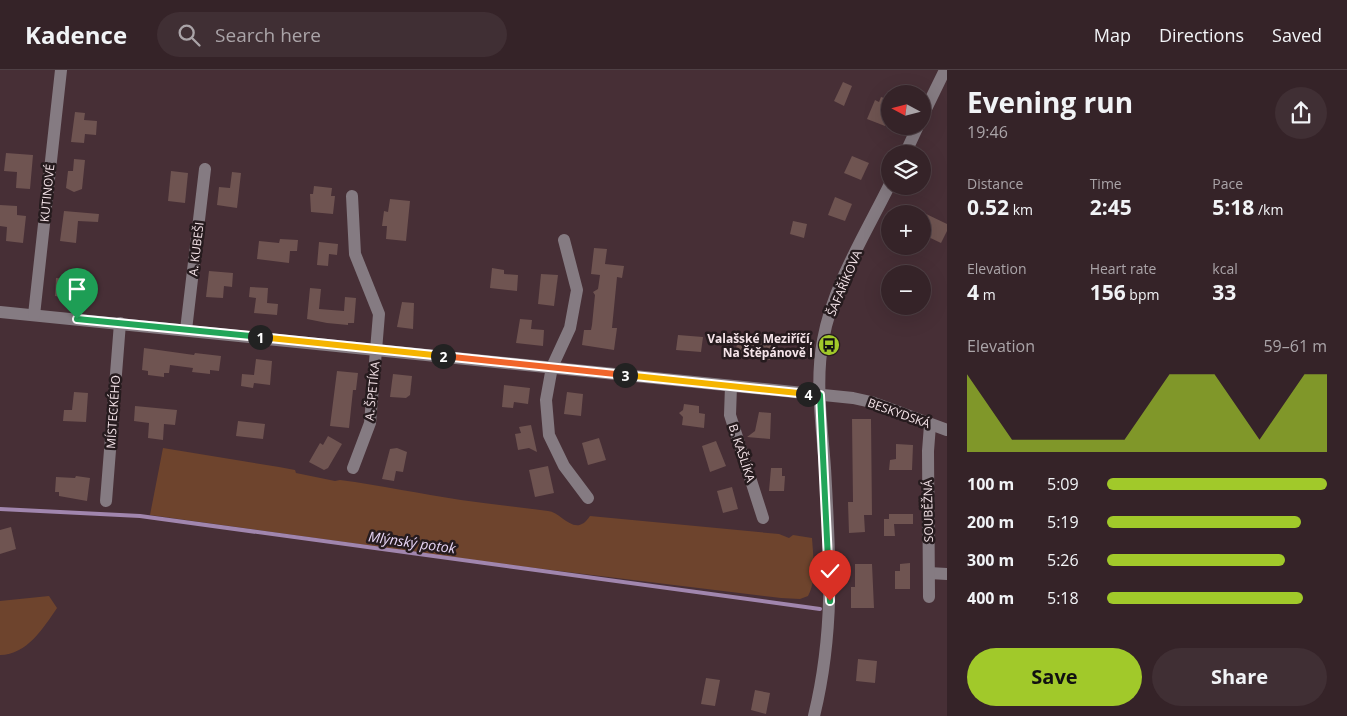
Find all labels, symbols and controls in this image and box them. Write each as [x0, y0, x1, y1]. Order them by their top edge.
search box [157, 12, 507, 57]
text: Kadence [25, 18, 127, 51]
icon: search [175, 21, 203, 49]
text: Search here [215, 22, 321, 48]
text: Map [1094, 23, 1131, 47]
text: Directions [1159, 23, 1244, 47]
text: Saved [1272, 23, 1322, 47]
text: Evening run [967, 83, 1133, 121]
north arrow [881, 85, 931, 135]
map controls [881, 85, 931, 315]
button: share [1275, 87, 1327, 139]
text: 19:46 [967, 121, 1008, 143]
button: layers [881, 145, 931, 195]
street label: KUTINOVÉ [36, 163, 58, 223]
text: Distance [967, 174, 1023, 193]
text: Time [1090, 174, 1122, 193]
text: Pace [1212, 174, 1243, 193]
text: 0.52 [967, 193, 1009, 221]
text: 2:45 [1090, 193, 1132, 221]
text: 5:18 [1212, 193, 1254, 221]
text: km [1009, 200, 1033, 219]
text: /km [1254, 200, 1283, 219]
button: + [881, 205, 931, 255]
street label: A. KUBEŠI [184, 221, 208, 277]
street label: ŠAFAŘÍKOVA [822, 247, 866, 319]
text: Elevation [967, 259, 1026, 278]
text: Heart rate [1090, 259, 1156, 278]
text: kcal [1212, 259, 1238, 278]
button: − [881, 265, 931, 315]
pin [56, 268, 98, 319]
icon: arrive [63, 275, 91, 303]
text: 4 [967, 278, 979, 306]
text: 156 [1090, 278, 1126, 306]
text: 33 [1212, 278, 1236, 306]
text: m [979, 285, 996, 304]
text: bpm [1126, 285, 1159, 304]
pin: 1 [248, 324, 272, 350]
text: 1 [256, 328, 265, 347]
place label: Valašské Meziříčí, Na Štěpánově I [707, 330, 813, 361]
bus stop icon: Valašské Meziříčí, Na Štěpánově I [817, 333, 841, 357]
text: Elevation [967, 335, 1035, 357]
text: 59–61 m [1263, 335, 1327, 357]
pin: 2 [430, 344, 456, 368]
text: 2 [439, 347, 448, 366]
street label: A. ŠPETÍKA [360, 360, 384, 421]
pin: 3 [612, 362, 638, 388]
text: 3 [621, 366, 630, 385]
street label: MÍSTECKÉHO [102, 375, 124, 449]
pin: 4 [796, 382, 820, 406]
text: 4 [804, 385, 813, 404]
street label: BESKYDSKÁ [865, 394, 933, 432]
street label: B. KAŠLÍKA [725, 422, 759, 485]
text: 100 m [967, 473, 1014, 495]
text: 5:09 [1047, 473, 1079, 495]
street label: SOUBĚŽNÁ [919, 479, 937, 542]
text: 200 m [967, 511, 1014, 533]
text: 5:19 [1047, 511, 1079, 533]
water label: Mlýnský potok [367, 526, 458, 558]
text: 300 m [967, 549, 1014, 571]
text: 5:26 [1047, 549, 1079, 571]
pin [809, 550, 851, 601]
icon: check [816, 557, 844, 585]
text: 400 m [967, 587, 1014, 609]
text: 5:18 [1047, 587, 1079, 609]
button: Save [967, 648, 1142, 706]
button: Share [1152, 648, 1327, 706]

